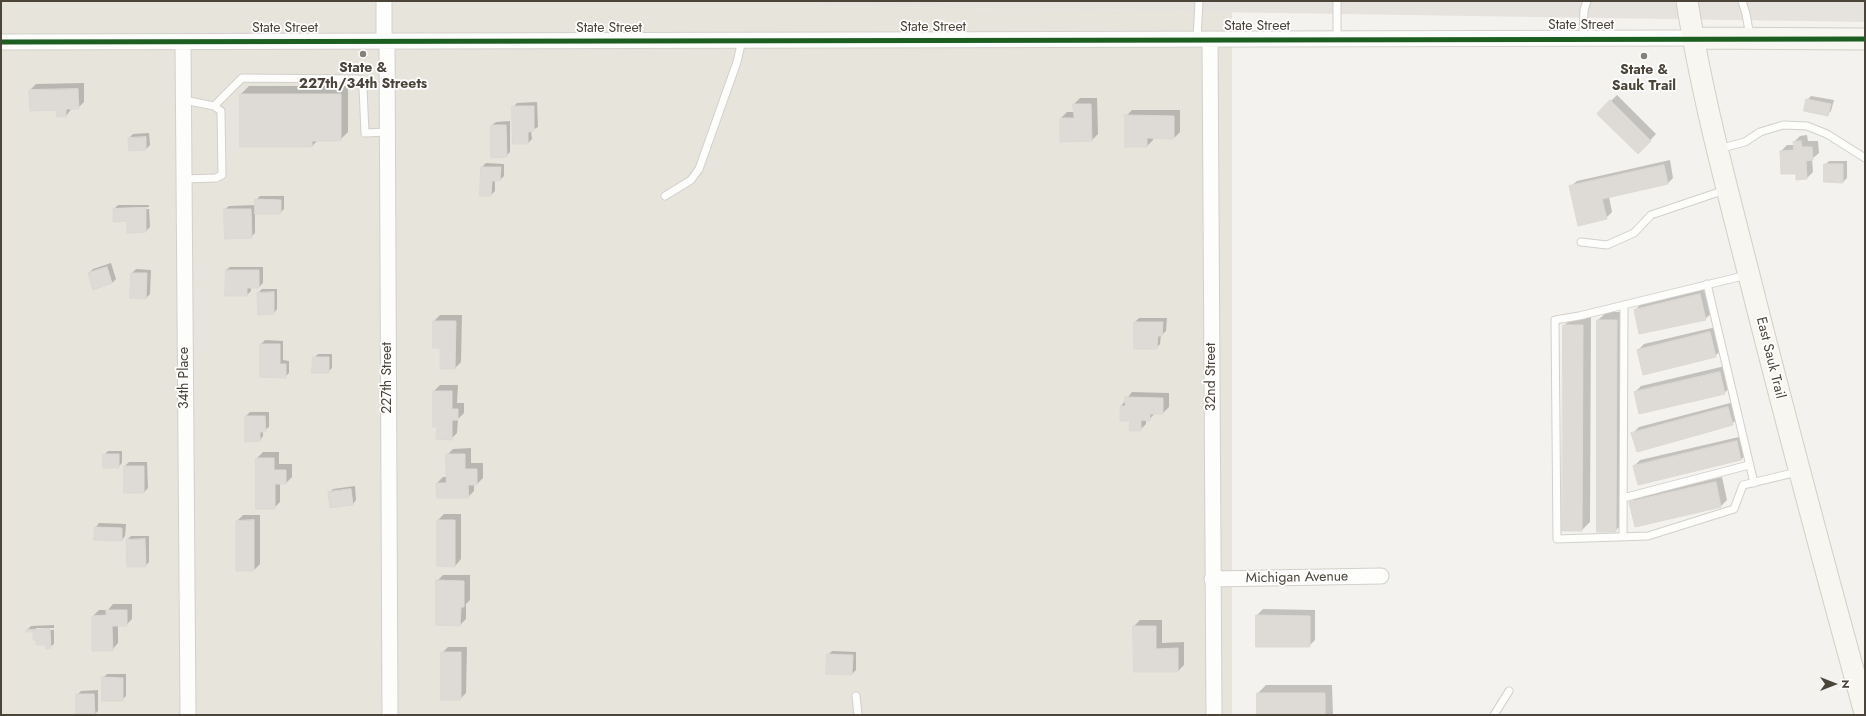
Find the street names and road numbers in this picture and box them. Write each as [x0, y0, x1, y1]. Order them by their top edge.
street label: State Street [1548, 18, 1614, 34]
street label: State Street [1224, 19, 1290, 35]
street label: State Street [900, 20, 966, 36]
street label: State Street [252, 21, 318, 37]
street label: State Street [576, 21, 642, 37]
street label: East Sauk Trail [1752, 315, 1788, 401]
street label: 227th Street [380, 342, 396, 414]
street label: 32nd Street [1204, 343, 1220, 411]
street label: 34th Place [177, 347, 193, 409]
street label: Michigan Avenue [1246, 569, 1348, 587]

